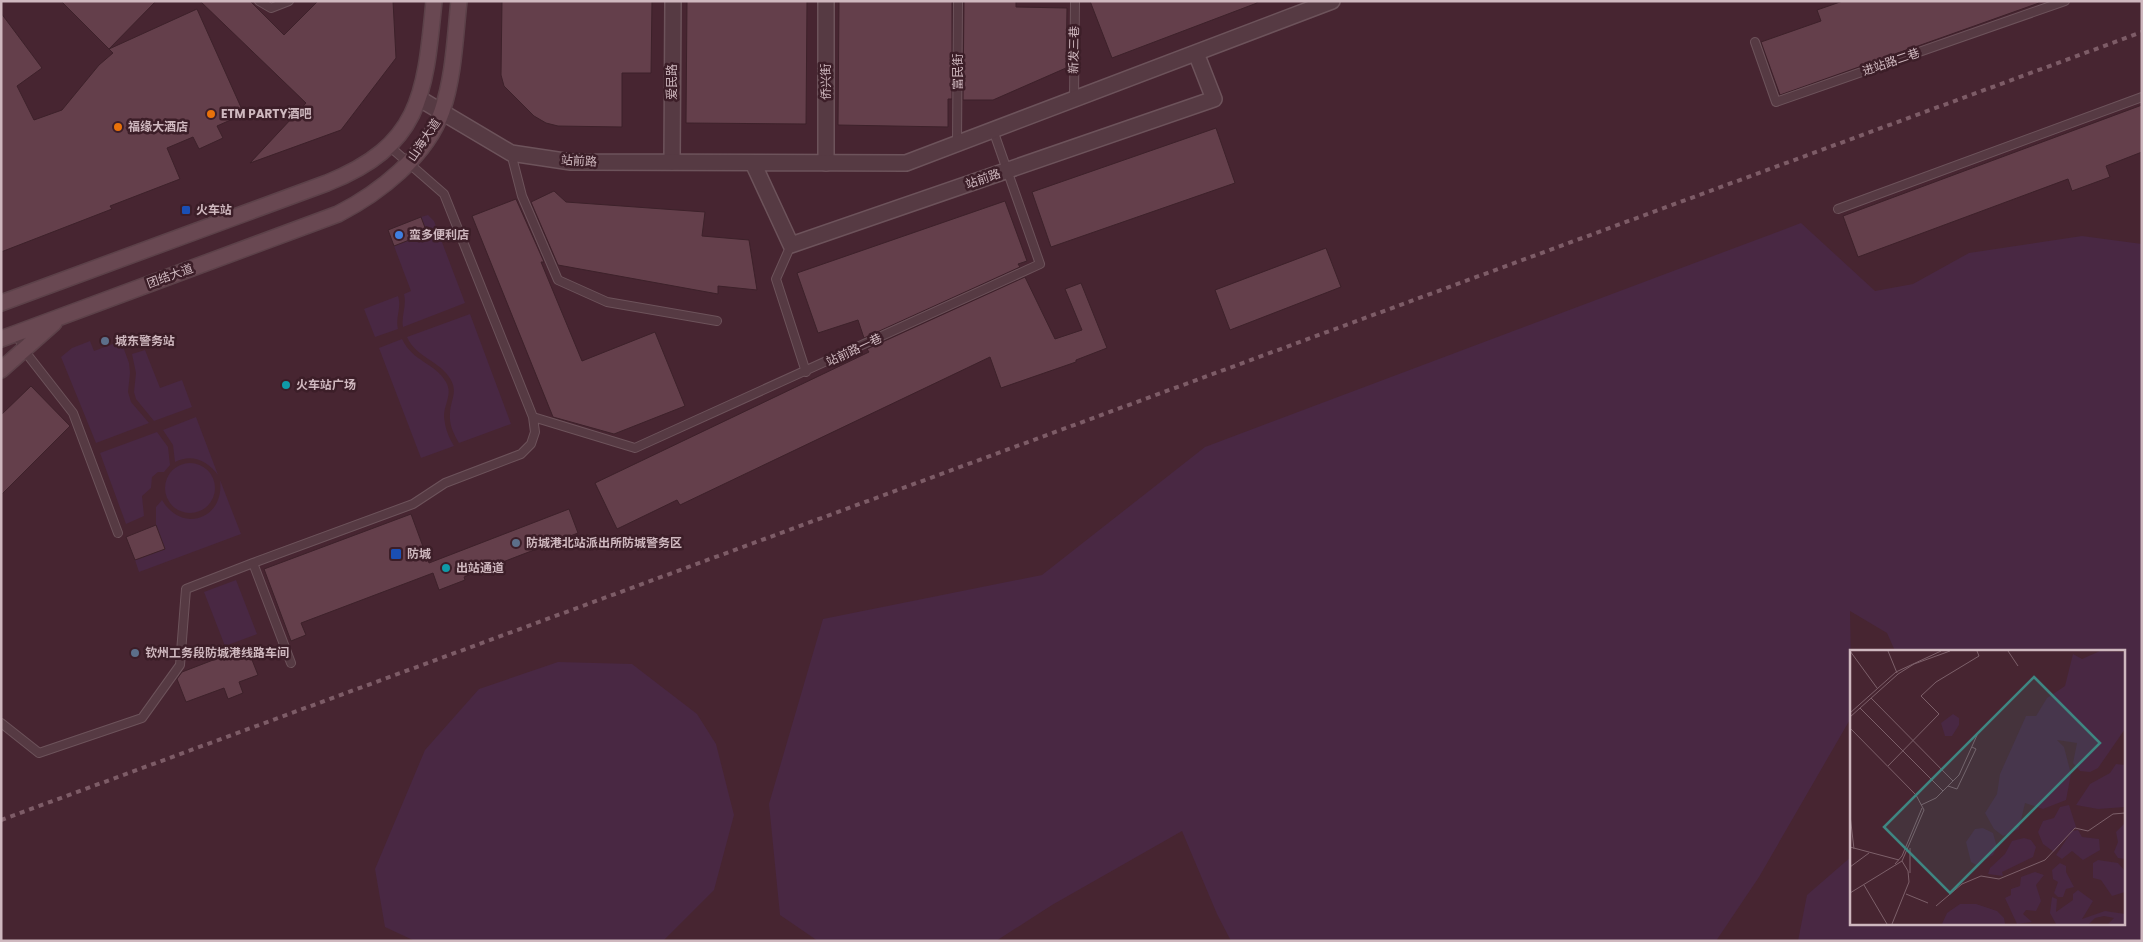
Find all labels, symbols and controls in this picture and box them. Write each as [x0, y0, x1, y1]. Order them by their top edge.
street label: 新发三巷 [1065, 26, 1082, 74]
street label: 进站路二巷 [1860, 44, 1922, 79]
street label: 富民街 [949, 54, 966, 90]
street label: 爱民路 [663, 64, 680, 100]
street label: 侨兴街 [817, 64, 834, 100]
place label: ETM PARTY酒吧 [221, 105, 311, 122]
marker: ETM PARTY酒吧 [205, 108, 217, 120]
street label: 山海大道 [403, 115, 444, 164]
place label: 福缘大酒店 [128, 118, 188, 135]
marker: 福缘大酒店 [112, 121, 124, 133]
street label: 站前路 [561, 151, 597, 170]
street label: 站前路 [963, 165, 1003, 192]
place label: 火车站 [196, 201, 232, 218]
marker: 火车站 [180, 204, 192, 216]
place label: 蛮多便利店 [409, 226, 469, 243]
marker: 蛮多便利店 [393, 229, 405, 241]
street label: 团结大道 [144, 259, 195, 292]
street label: 站前路一巷 [823, 329, 885, 370]
place label: 城东警务站 [115, 332, 175, 349]
marker: 城东警务站 [99, 335, 111, 347]
place label: 火车站广场 [296, 376, 356, 393]
marker: 火车站广场 [280, 379, 292, 391]
place label: 防城港北站派出所防城警务区 [526, 534, 682, 551]
marker: 防城港北站派出所防城警务区 [510, 537, 522, 549]
place label: 防城 [407, 545, 431, 562]
marker: 防城 [389, 547, 403, 561]
place label: 出站通道 [456, 559, 504, 576]
marker: 出站通道 [440, 562, 452, 574]
place label: 钦州工务段防城港线路车间 [145, 644, 289, 661]
marker: 钦州工务段防城港线路车间 [129, 647, 141, 659]
inset map [1850, 650, 2126, 924]

